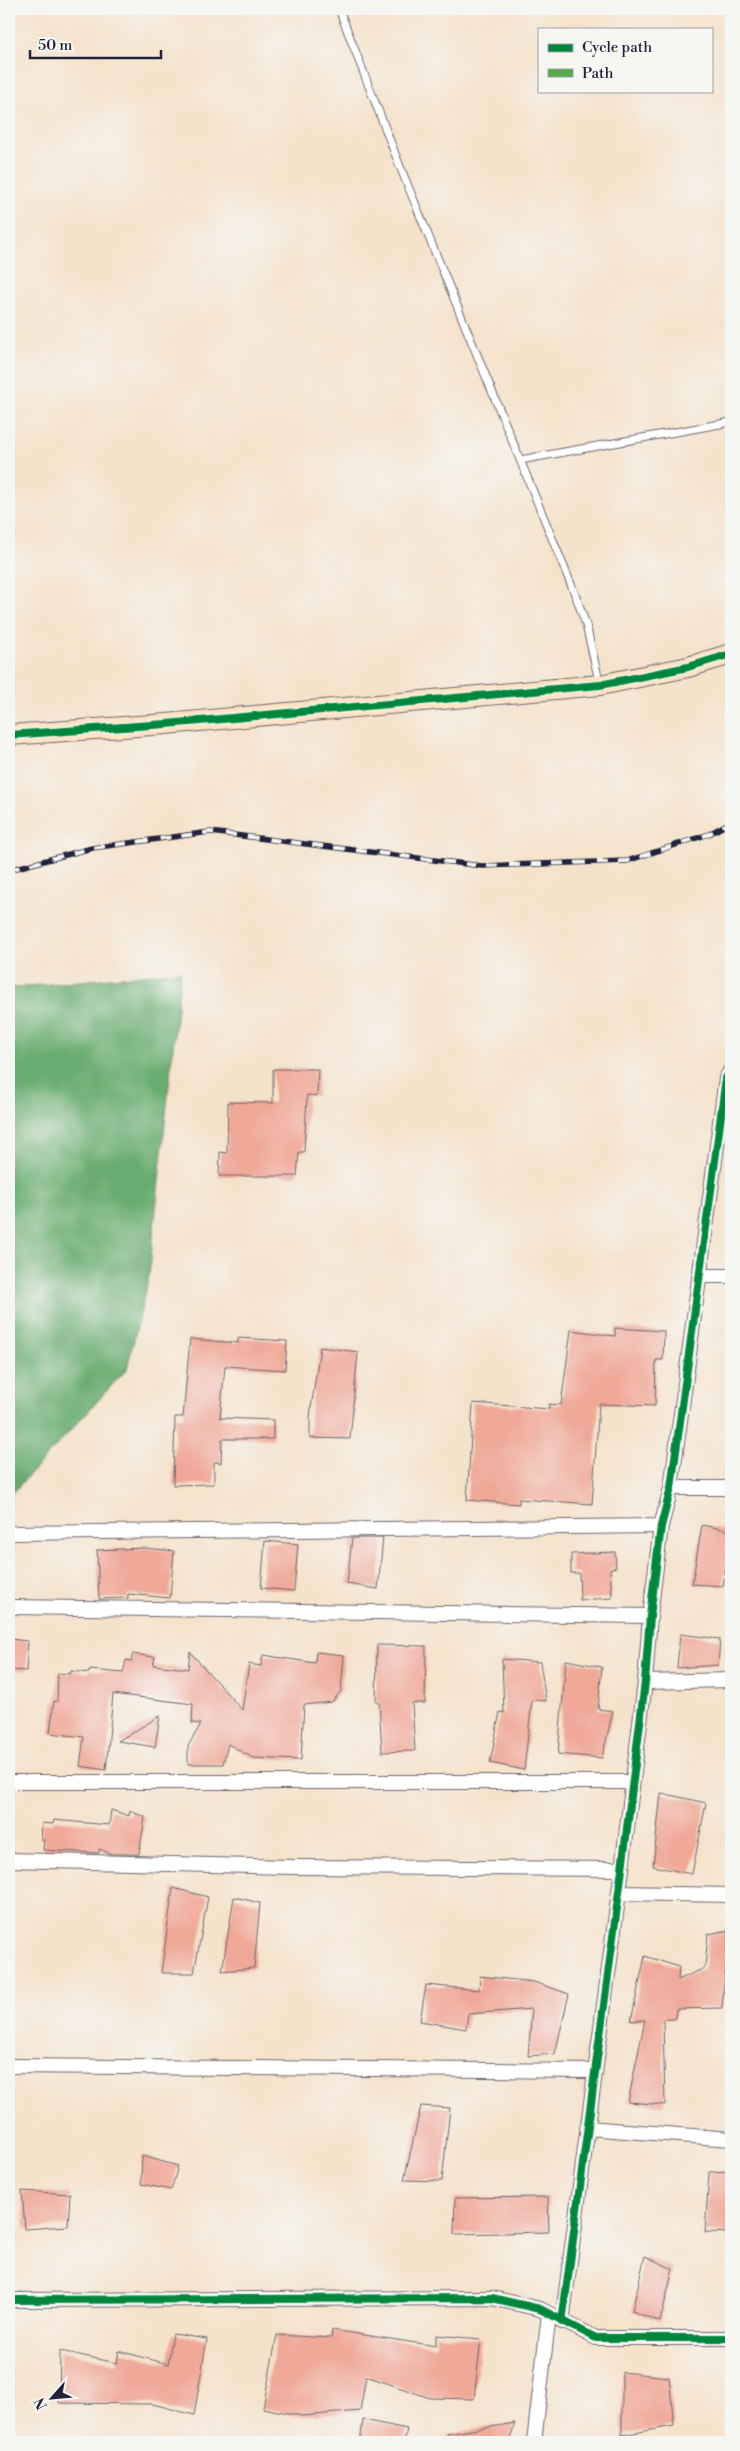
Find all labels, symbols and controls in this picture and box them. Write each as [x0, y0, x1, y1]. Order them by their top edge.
scale bar [30, 28, 161, 60]
legend [538, 28, 712, 92]
text: 50 m [38, 36, 72, 55]
text: Cycle path [582, 38, 652, 57]
text: Path [582, 64, 614, 83]
north arrow [28, 2374, 78, 2424]
text: N [31, 2394, 52, 2412]

